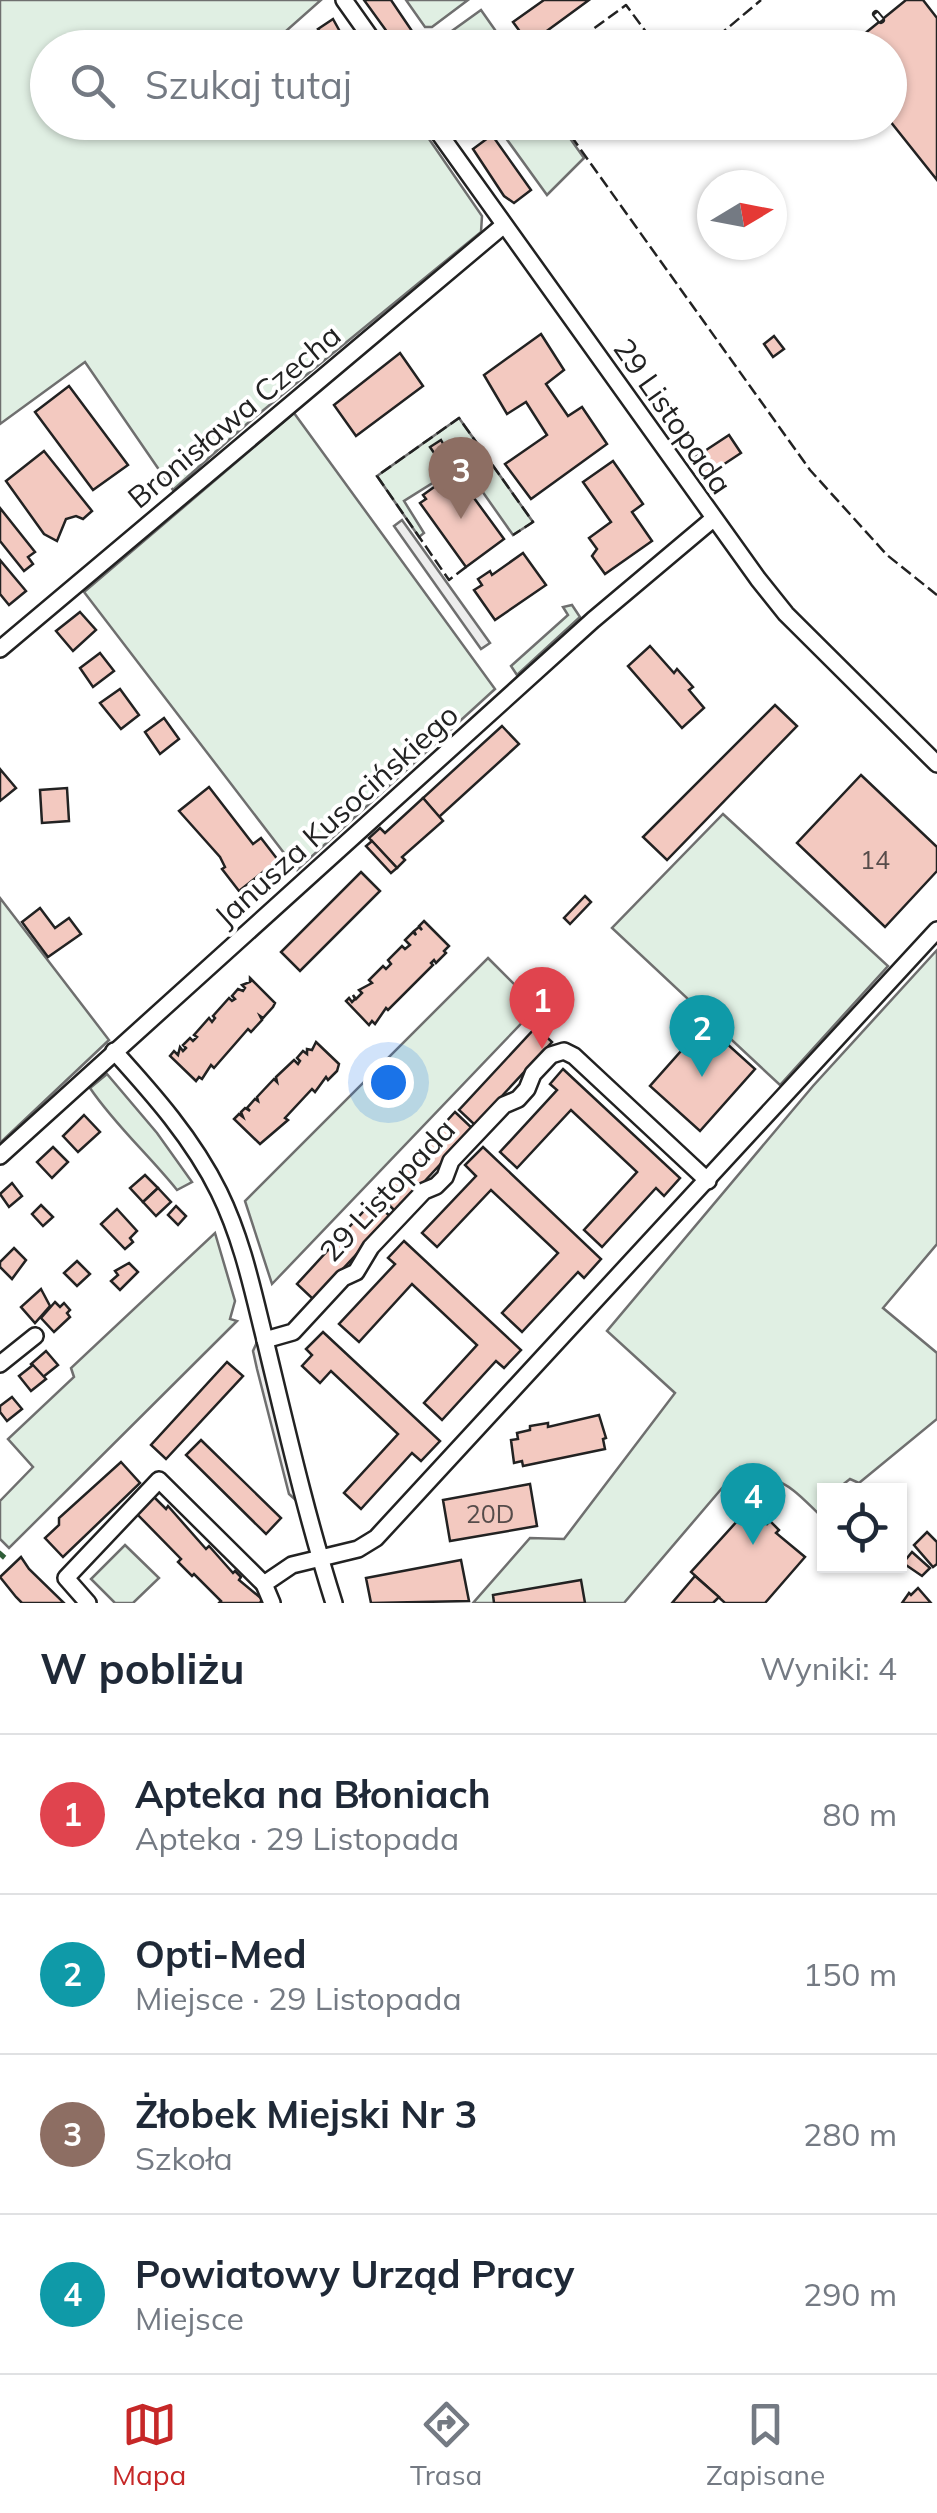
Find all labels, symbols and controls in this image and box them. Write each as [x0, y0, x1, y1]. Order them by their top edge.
search box [30, 30, 907, 140]
icon: search [65, 58, 120, 113]
text: Szukaj tutaj [145, 61, 352, 109]
north arrow [697, 170, 787, 260]
street label: Bronisława Czecha [120, 316, 348, 516]
street label: 29 Listopada [605, 331, 741, 501]
pin: 3 [428, 436, 494, 519]
street label: Janusza Kusocińskiego [206, 695, 466, 935]
house number: 14 [860, 844, 890, 875]
pin: 1 [510, 966, 574, 1049]
pin: 2 [670, 994, 734, 1077]
your location [363, 1057, 414, 1108]
street label: 29 Listopada [311, 1111, 463, 1269]
pin: 4 [720, 1462, 786, 1545]
map controls [817, 1483, 907, 1573]
button: locate [817, 1483, 907, 1573]
house number: 20D [466, 1498, 514, 1529]
text: W pobliżu [40, 1642, 245, 1695]
text: Wyniki: 4 [760, 1648, 897, 1688]
text: Apteka na Błoniach [135, 1770, 491, 1818]
text: 1 [63, 1794, 82, 1834]
text: 80 m [822, 1794, 897, 1834]
text: Apteka · 29 Listopada [135, 1818, 459, 1858]
text: Opti-Med [135, 1930, 307, 1978]
text: 2 [63, 1954, 82, 1994]
text: 150 m [803, 1954, 897, 1994]
text: Miejsce · 29 Listopada [135, 1978, 462, 2018]
text: Żłobek Miejski Nr 3 [135, 2090, 477, 2138]
text: 3 [63, 2114, 82, 2154]
text: 280 m [803, 2114, 897, 2154]
text: Szkoła [135, 2138, 233, 2178]
text: Powiatowy Urząd Pracy [135, 2250, 574, 2298]
text: 4 [63, 2274, 82, 2314]
text: 290 m [803, 2274, 897, 2314]
text: Miejsce [135, 2298, 244, 2338]
tab: Mapa [112, 2397, 186, 2492]
tab: Trasa [410, 2397, 482, 2492]
tab: Zapisane [706, 2397, 825, 2492]

